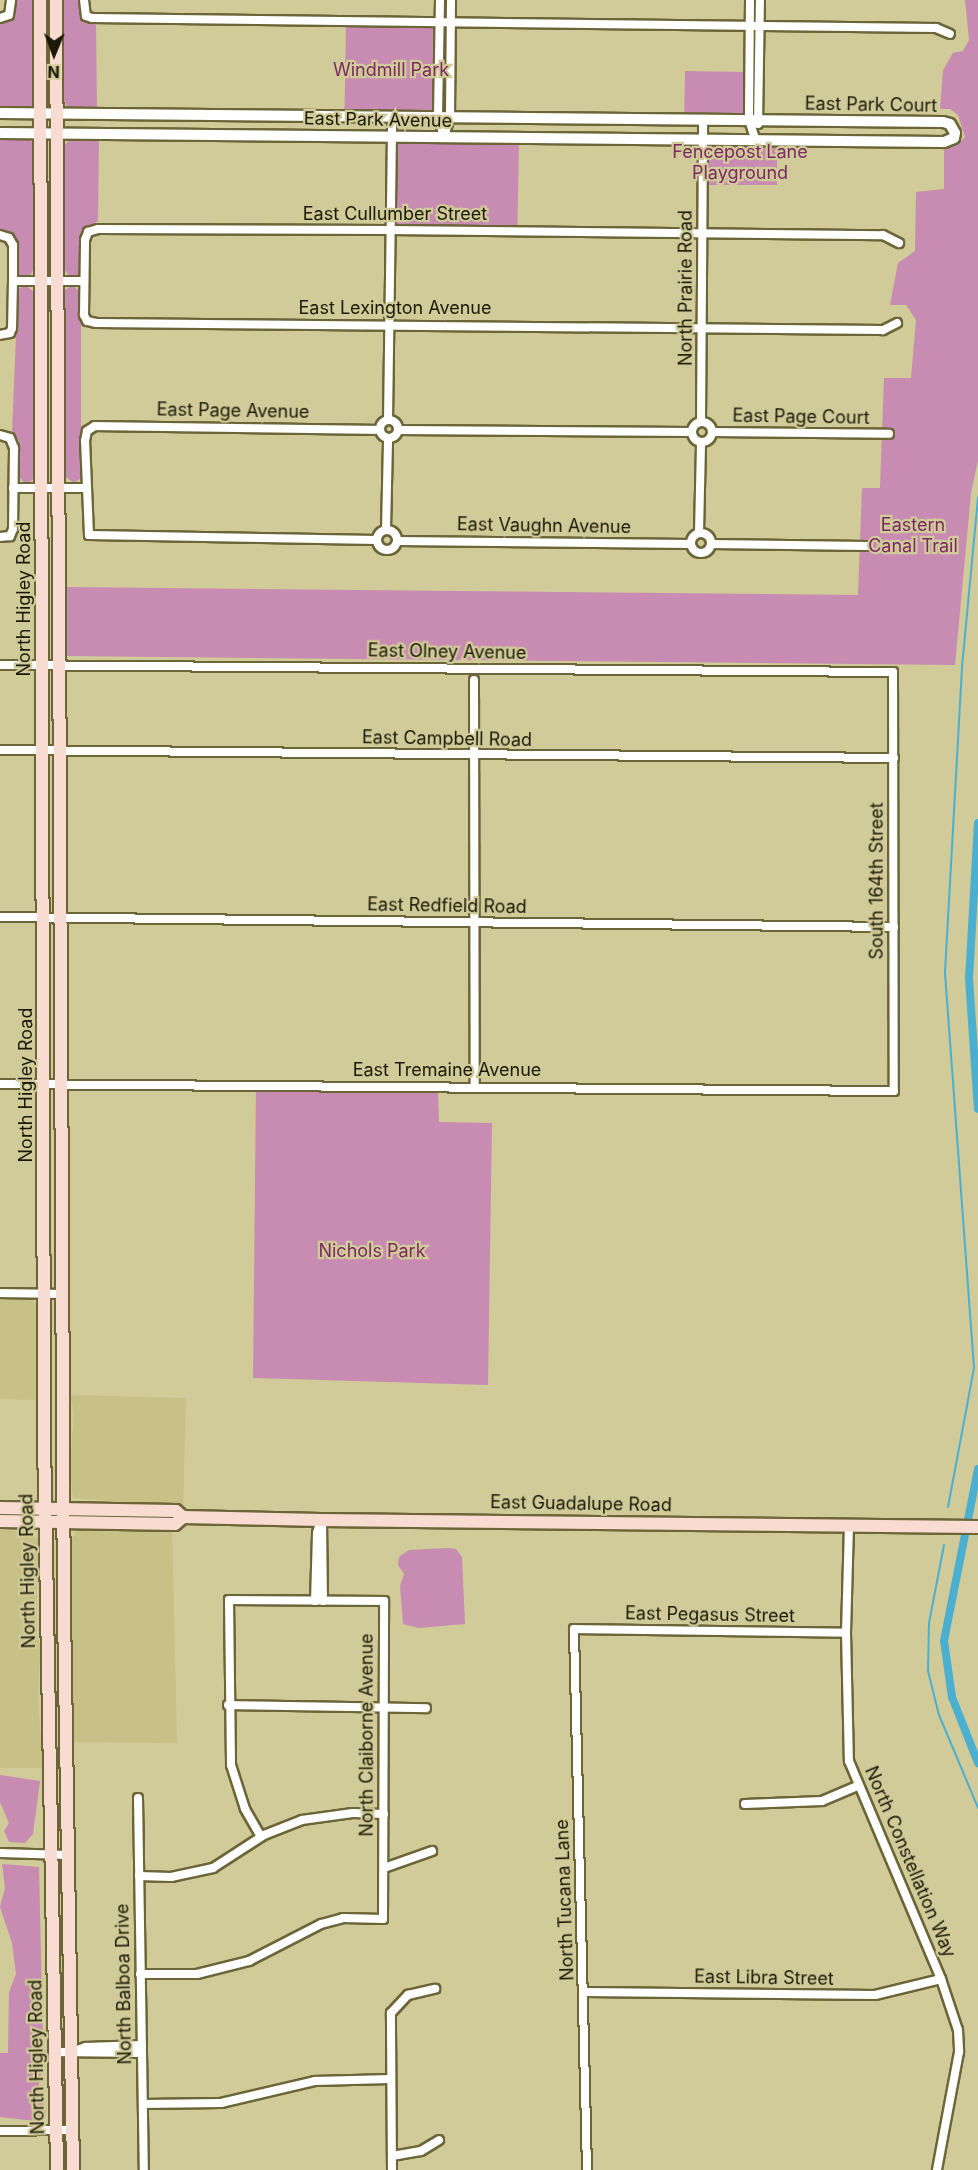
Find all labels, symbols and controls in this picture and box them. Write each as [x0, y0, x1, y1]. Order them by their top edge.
north arrow [24, 24, 84, 84]
park label: Windmill Park [333, 59, 449, 81]
text: N [47, 62, 60, 82]
street label: East Park Court [805, 93, 937, 117]
street label: East Park Avenue [304, 108, 452, 132]
park label: Fencepost Lane Playground [672, 142, 808, 184]
street label: East Cullumber Street [303, 203, 487, 225]
street label: North Prairie Road [675, 210, 697, 366]
street label: East Lexington Avenue [299, 297, 491, 319]
street label: East Page Avenue [156, 399, 310, 423]
street label: East Page Court [732, 405, 870, 429]
street label: East Vaughn Avenue [457, 514, 631, 538]
park label: Eastern Canal Trail [868, 515, 958, 558]
street label: North Higley Road [13, 522, 35, 676]
street label: East Olney Avenue [367, 640, 527, 664]
street label: East Campbell Road [362, 727, 532, 751]
street label: South 164th Street [866, 802, 888, 960]
street label: East Redfield Road [367, 894, 527, 918]
street label: North Higley Road [15, 1008, 37, 1162]
street label: East Tremaine Avenue [353, 1059, 541, 1081]
park label: Nichols Park [318, 1240, 426, 1262]
street label: East Guadalupe Road [490, 1492, 672, 1516]
street label: North Higley Road [16, 1493, 40, 1649]
street label: East Pegasus Street [625, 1603, 795, 1627]
street label: North Claiborne Avenue [356, 1633, 378, 1837]
street label: North Constellation Way [860, 1763, 960, 1961]
street label: North Tucana Lane [551, 1819, 579, 1981]
street label: North Balboa Drive [112, 1903, 136, 2065]
street label: East Libra Street [694, 1966, 834, 1990]
street label: North Higley Road [25, 1979, 49, 2135]

